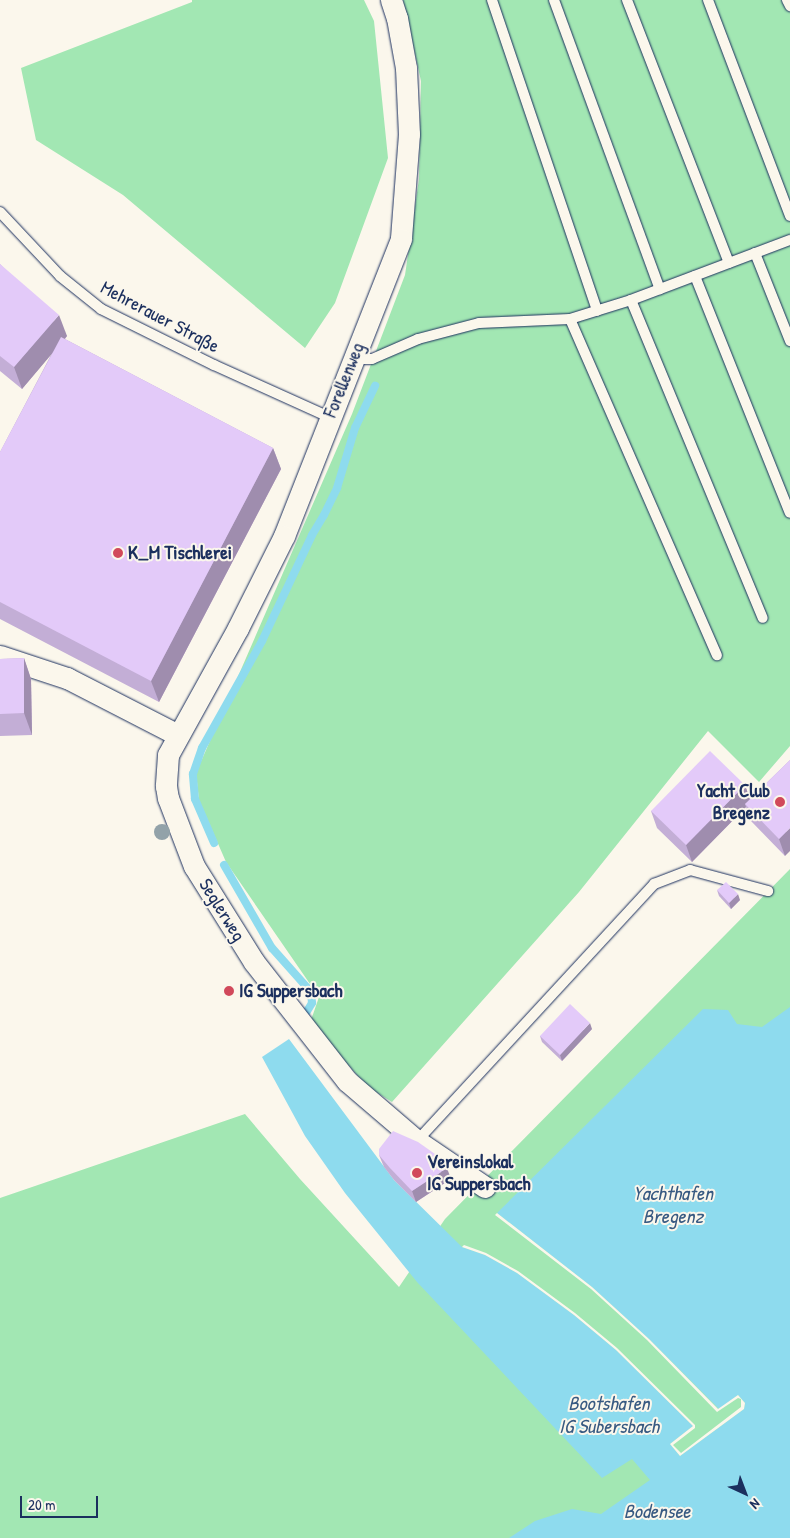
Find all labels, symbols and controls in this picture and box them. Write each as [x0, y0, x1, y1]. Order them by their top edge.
street label: Mehrerauer Straße [97, 276, 223, 358]
street label: Forellenweg [319, 339, 369, 421]
place label: K_M Tischlerei [128, 542, 232, 564]
marker: K_M Tischlerei [112, 547, 124, 559]
place label: Yacht Club Bregenz [697, 780, 770, 824]
marker: Yacht Club Bregenz [774, 796, 786, 808]
street label: Seglerweg [194, 874, 250, 946]
place label: IG Suppersbach [239, 980, 342, 1002]
marker: IG Suppersbach [223, 985, 235, 997]
place label: Vereinslokal IG Suppersbach [427, 1151, 530, 1195]
marker: Vereinslokal IG Suppersbach [411, 1167, 423, 1179]
water label: Yachthafen Bregenz [633, 1180, 713, 1227]
water label: Bootshafen IG Subersbach [559, 1391, 659, 1438]
north arrow [720, 1468, 770, 1518]
scale bar [22, 1486, 100, 1518]
text: 20 m [28, 1494, 55, 1515]
text: N [746, 1495, 765, 1514]
water label: Bodensee [624, 1498, 690, 1522]

